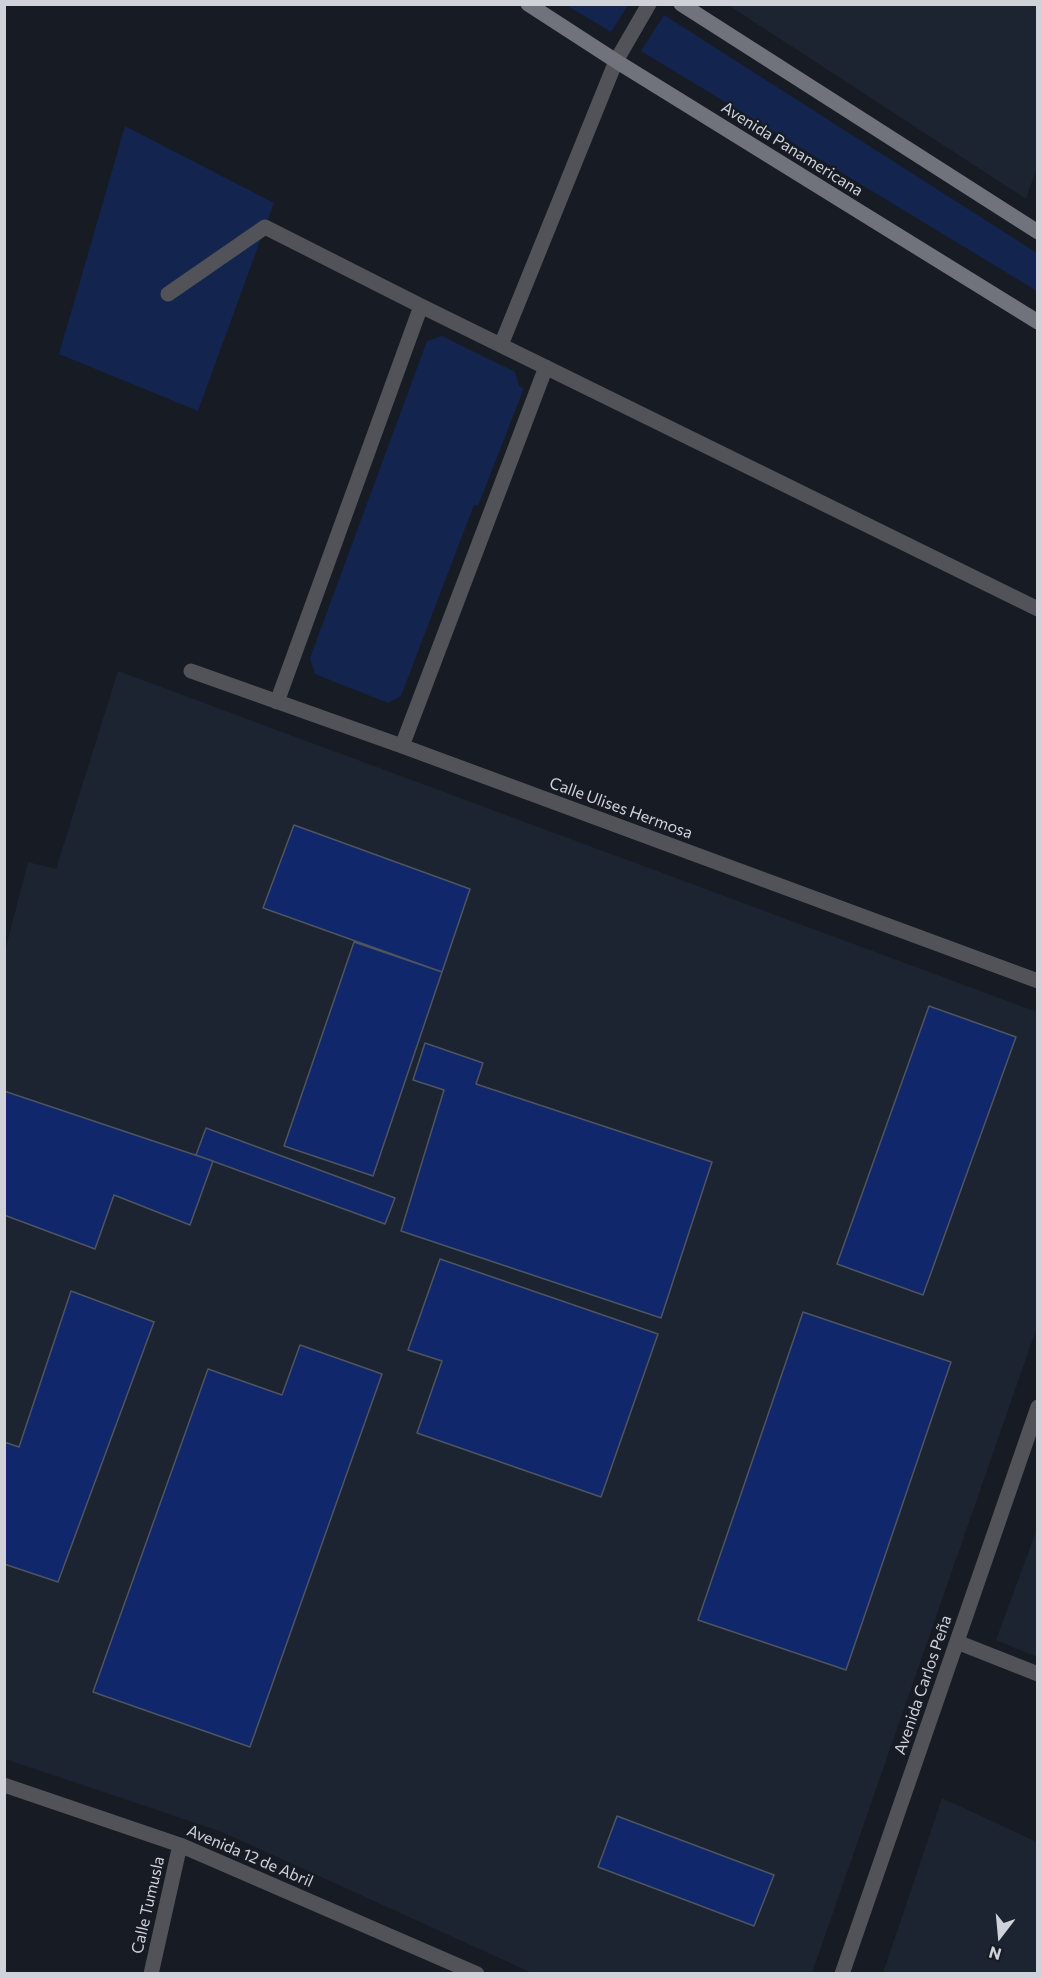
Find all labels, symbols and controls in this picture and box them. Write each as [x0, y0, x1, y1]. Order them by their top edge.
street label: Avenida Panamericana [718, 98, 866, 200]
street label: Calle Ulises Hermosa [547, 773, 695, 843]
street label: Avenida Carlos Peña [890, 1613, 956, 1757]
street label: Avenida 12 de Abril [184, 1821, 316, 1891]
street label: Calle Tumusla [127, 1854, 169, 1956]
north arrow [970, 1906, 1030, 1966]
text: N [987, 1943, 1003, 1965]

